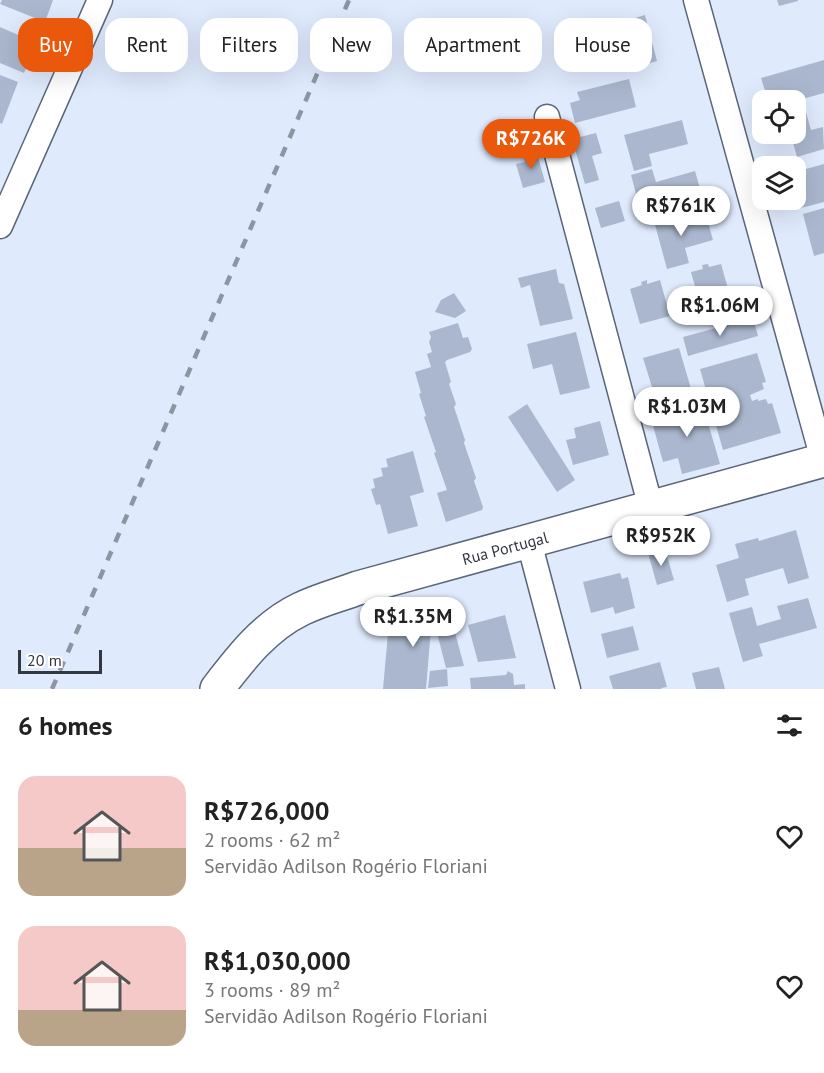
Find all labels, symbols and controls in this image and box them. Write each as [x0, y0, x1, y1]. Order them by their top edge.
chip: Buy [18, 18, 93, 72]
chip: Rent [105, 18, 188, 72]
chip: Filters [200, 18, 298, 72]
chip: New [310, 18, 392, 72]
chip: Apartment [404, 18, 542, 72]
chip: House [554, 18, 652, 72]
map controls [752, 90, 806, 210]
button: locate [752, 90, 806, 144]
pin: R$726K [482, 119, 580, 170]
text: R$726K [496, 125, 566, 151]
button: layers [752, 156, 806, 210]
pin: R$761K [632, 186, 730, 237]
text: R$761K [646, 192, 716, 218]
pin: R$1.06M [665, 286, 775, 337]
text: R$1.06M [681, 292, 759, 318]
pin: R$1.03M [632, 387, 742, 438]
text: R$1.03M [648, 393, 726, 419]
pin: R$952K [612, 516, 710, 567]
text: R$952K [626, 522, 696, 548]
street label: Rua Portugal [460, 527, 551, 569]
pin: R$1.35M [358, 597, 468, 648]
text: R$1.35M [374, 603, 452, 629]
scale bar [18, 647, 102, 674]
text: 20 m [27, 650, 62, 670]
text: 6 homes [18, 709, 113, 742]
icon: filters [773, 709, 806, 742]
text: R$726,000 [204, 794, 329, 827]
icon: home [66, 800, 138, 872]
icon: heart [773, 820, 806, 853]
text: 2 rooms · 62 m² [204, 827, 340, 853]
text: Servidão Adilson Rogério Floriani [204, 853, 488, 879]
text: R$1,030,000 [204, 944, 351, 977]
icon: home [66, 950, 138, 1022]
icon: heart [773, 970, 806, 1003]
text: 3 rooms · 89 m² [204, 977, 340, 1003]
text: Servidão Adilson Rogério Floriani [204, 1003, 488, 1029]

